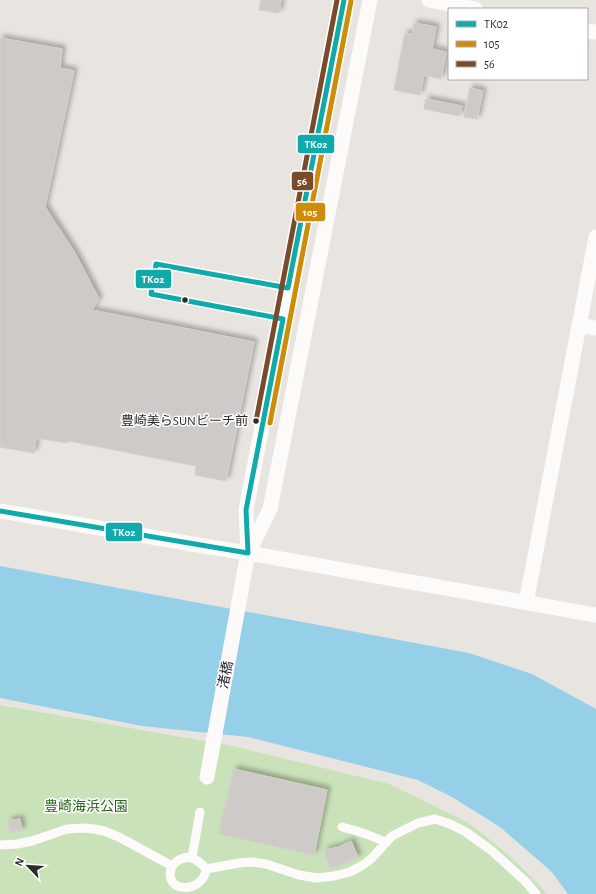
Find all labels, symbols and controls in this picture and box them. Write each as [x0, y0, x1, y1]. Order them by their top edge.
legend [448, 8, 588, 80]
text: TK02 [484, 18, 509, 30]
text: 105 [484, 38, 499, 50]
text: 56 [484, 58, 495, 70]
line badge: TK02 [297, 134, 335, 154]
text: TK02 [305, 139, 327, 150]
line badge: 56 [291, 171, 314, 191]
text: 56 [297, 176, 307, 187]
line badge: 105 [295, 202, 326, 222]
text: 105 [303, 207, 317, 218]
line badge: TK02 [135, 269, 172, 289]
text: TK02 [142, 274, 164, 285]
unlabelled marker [180, 295, 190, 305]
place label: 豊崎美らSUNビーチ前 [121, 413, 248, 428]
marker: 豊崎美らSUNビーチ前 [251, 416, 261, 426]
line badge: TK02 [105, 522, 143, 542]
text: TK02 [113, 527, 135, 538]
street label: 渚橋 [215, 660, 236, 690]
park label: 豊崎海浜公園 [44, 799, 128, 814]
north arrow [8, 846, 48, 886]
text: N [13, 856, 26, 868]

